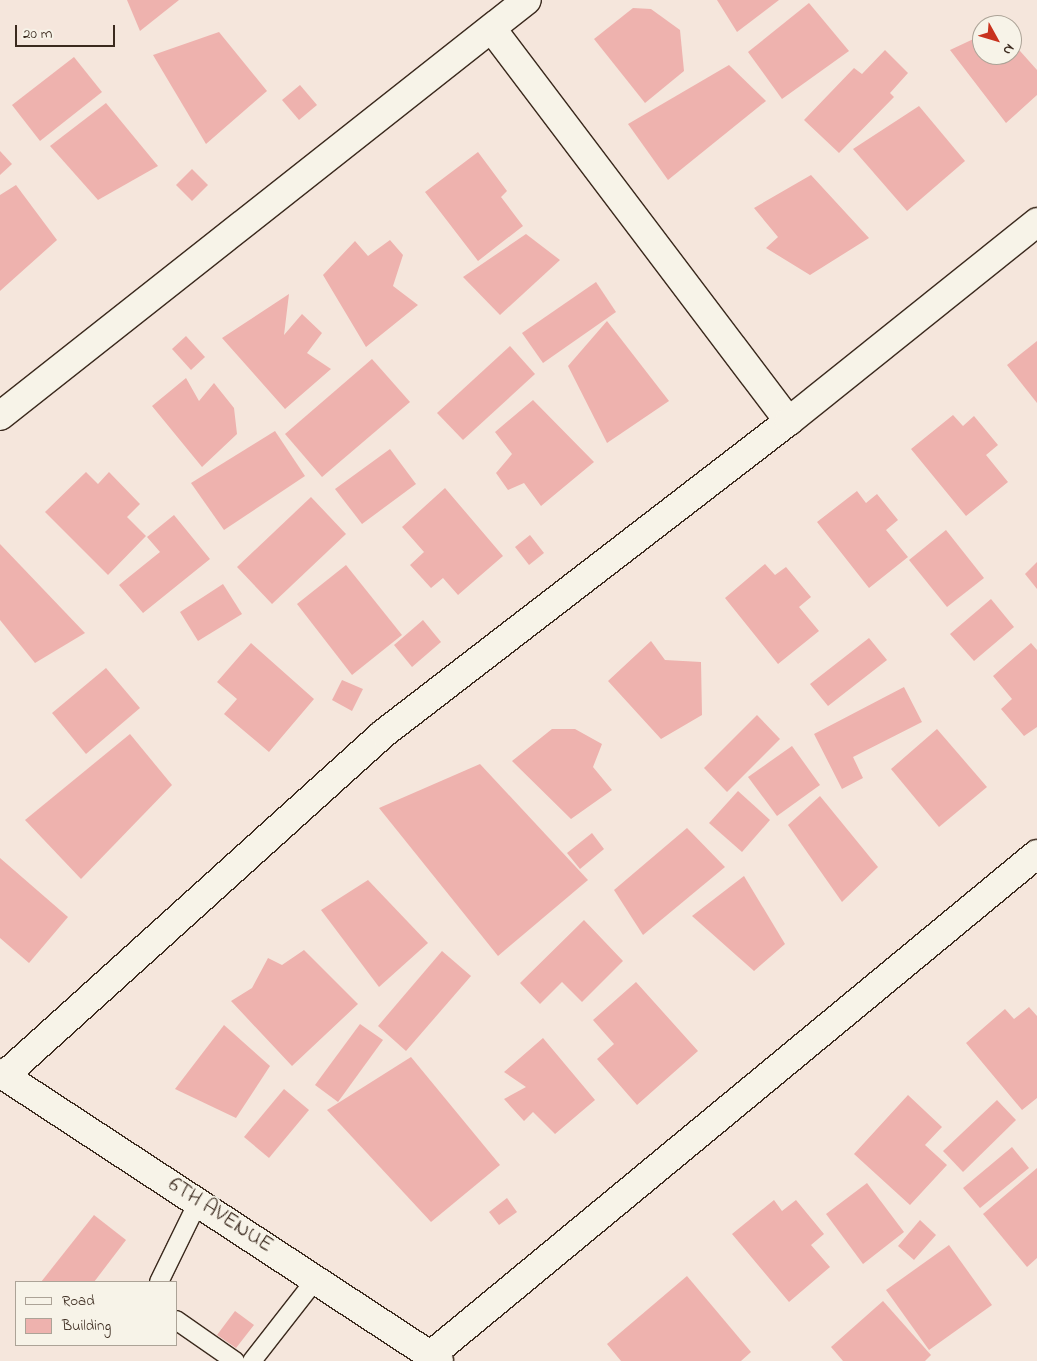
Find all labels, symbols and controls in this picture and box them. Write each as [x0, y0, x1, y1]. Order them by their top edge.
scale bar [18, 15, 118, 47]
north arrow [972, 15, 1022, 65]
text: 20 m [23, 23, 52, 45]
text: N [997, 39, 1019, 59]
street label: 6TH AVENUE [163, 1172, 277, 1260]
legend [15, 1281, 178, 1346]
text: Road [62, 1290, 95, 1312]
text: Building [62, 1315, 111, 1337]

